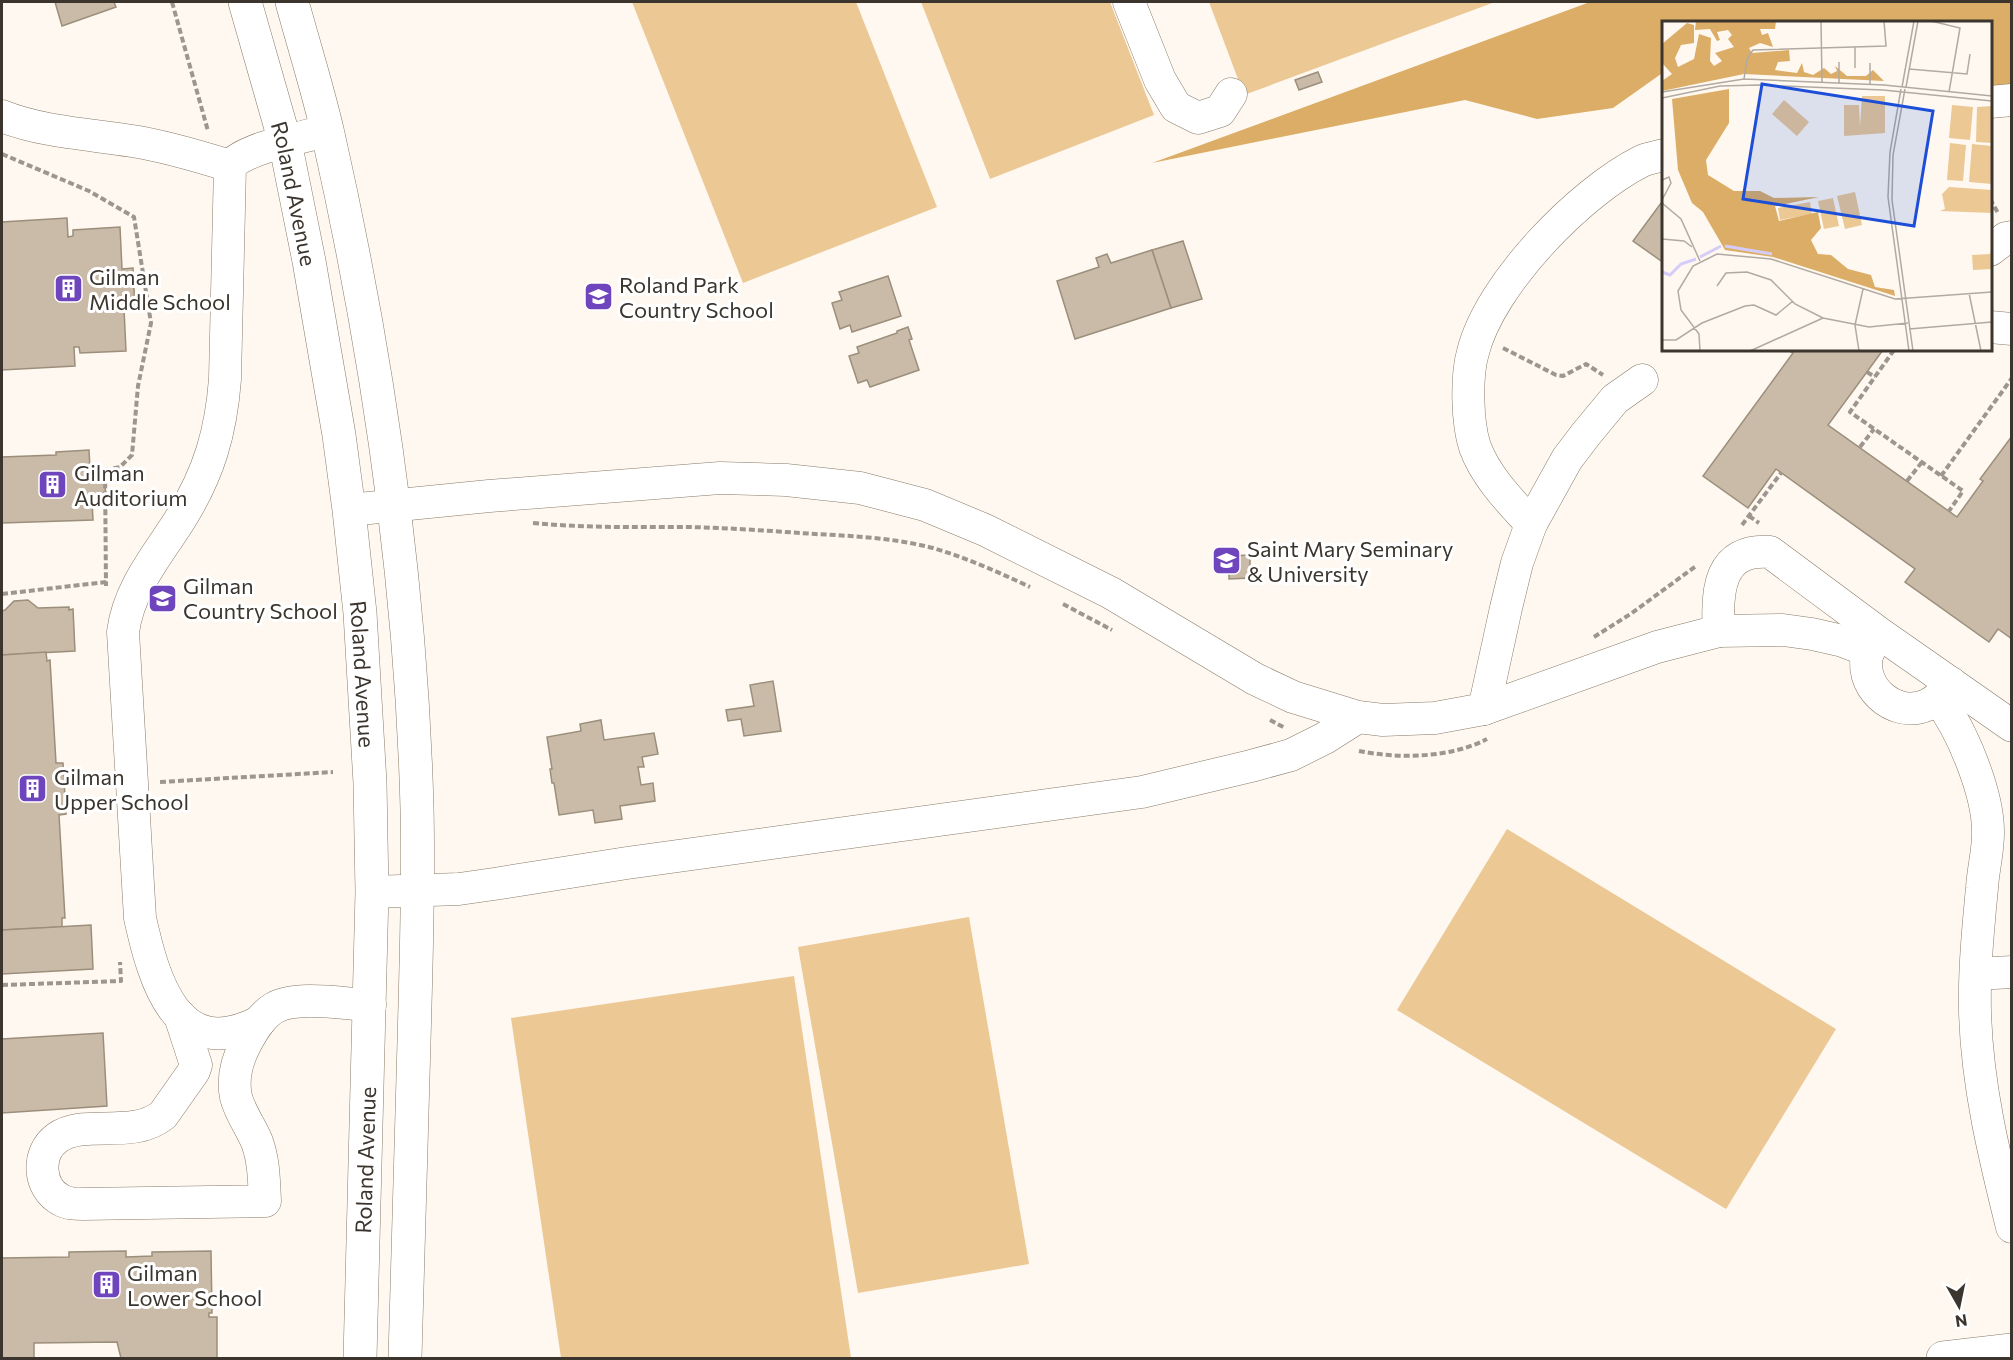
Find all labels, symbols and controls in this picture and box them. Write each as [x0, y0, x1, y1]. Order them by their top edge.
inset map [1662, 21, 1992, 351]
street label: Roland Avenue [266, 118, 323, 268]
place label: Gilman Middle School [89, 263, 231, 315]
place label: Roland Park Country School [619, 271, 774, 323]
building icon: Gilman Middle School [52, 273, 84, 305]
school or university icon: Roland Park Country School [582, 281, 614, 313]
place label: Gilman Auditorium [74, 459, 188, 511]
building icon: Gilman Auditorium [37, 469, 69, 501]
place label: Saint Mary Seminary & University [1247, 535, 1453, 587]
school or university icon: Saint Mary Seminary & University [1210, 545, 1242, 577]
place label: Gilman Country School [183, 572, 338, 624]
school or university icon: Gilman Country School [146, 582, 178, 614]
street label: Roland Avenue [345, 599, 381, 748]
place label: Gilman Upper School [54, 763, 189, 815]
building icon: Gilman Upper School [17, 773, 49, 805]
street label: Roland Avenue [349, 1086, 381, 1234]
place label: Gilman Lower School [127, 1259, 262, 1311]
building icon: Gilman Lower School [90, 1269, 122, 1301]
north arrow [1929, 1276, 1989, 1336]
text: N [1954, 1311, 1969, 1332]

